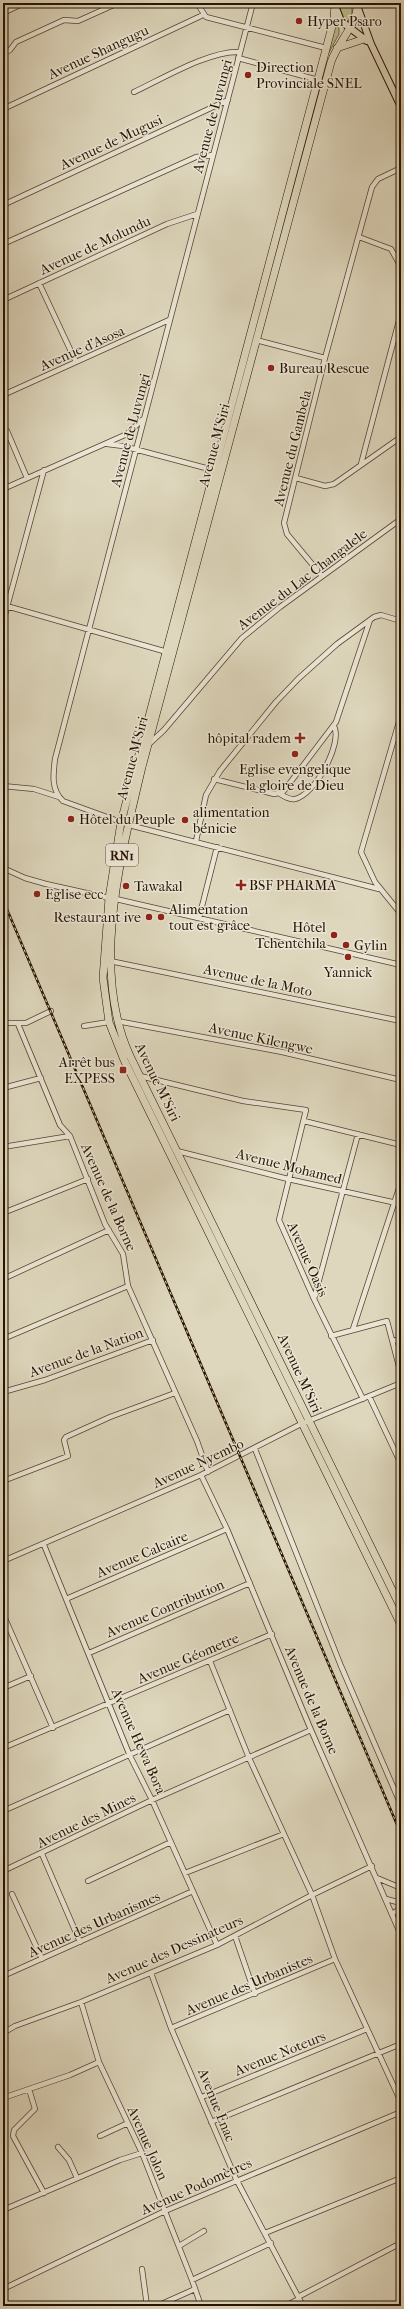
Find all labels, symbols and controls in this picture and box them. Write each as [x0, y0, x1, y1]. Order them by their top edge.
place label: Hyper Psaro [307, 13, 382, 30]
marker: Hyper Psaro [294, 16, 304, 26]
street label: Avenue Shangugu [44, 22, 151, 84]
street label: Avenue de Luvungi [189, 58, 236, 176]
place label: Direction Provinciale SNEL [256, 59, 362, 92]
marker: Direction Provinciale SNEL [243, 70, 253, 80]
street label: Avenue de Mugusi [56, 111, 165, 174]
street label: Avenue de Molundu [36, 212, 154, 279]
street label: Avenue d'Asosa [36, 322, 128, 375]
place label: Bureau Rescue [279, 360, 369, 377]
marker: Bureau Rescue [266, 363, 276, 373]
street label: Avenue de Luvungi [107, 372, 154, 490]
street label: Avenue du Gambela [270, 388, 315, 509]
street label: Avenue M'Siri [195, 402, 234, 490]
street label: Avenue du Lac Changalele [233, 525, 371, 634]
street label: Avenue M'Siri [113, 715, 152, 803]
place label: hôpital radem [208, 730, 291, 747]
marker: hôpital radem [294, 732, 306, 744]
marker: Eglise evengelique la gloire de Dieu [290, 749, 300, 759]
place label: Eglise evengelique la gloire de Dieu [239, 761, 351, 794]
place label: alimentation bénicie [192, 804, 270, 837]
place label: Hôtel du Peuple [79, 811, 175, 828]
marker: Hôtel du Peuple [66, 814, 76, 824]
marker: alimentation bénicie [180, 815, 190, 825]
road number: RN1 [106, 844, 138, 866]
place label: BSF PHARMA [249, 877, 337, 894]
place label: Tawakal [134, 878, 183, 895]
marker: BSF PHARMA [236, 880, 246, 890]
marker: Tawakal [121, 881, 131, 891]
place label: Eglise ecc [45, 886, 103, 903]
marker: Eglise ecc [32, 889, 42, 899]
place label: Alimentation tout est grâce [168, 901, 250, 934]
place label: Restaurant ive [54, 909, 141, 926]
marker: Restaurant ive [144, 912, 154, 922]
marker: Alimentation tout est grâce [156, 912, 166, 922]
place label: Hôtel Tchentchila [255, 919, 327, 952]
marker: Hôtel Tchentchila [329, 930, 339, 940]
place label: Gylin [354, 937, 387, 954]
marker: Gylin [341, 940, 351, 950]
marker: Yannick [343, 952, 353, 962]
street label: Avenue de la Moto [201, 960, 314, 1000]
place label: Yannick [323, 964, 373, 981]
street label: Avenue Kilengwe [206, 1019, 315, 1058]
street label: Avenue M'Siri [131, 1039, 184, 1124]
place label: Arrêt bus EXPESS [58, 1054, 115, 1087]
marker: Arrêt bus EXPESS [118, 1065, 128, 1075]
street label: Avenue de la Borne [77, 1140, 140, 1254]
street label: Avenue Mohamed [233, 1145, 344, 1188]
street label: Avenue Oasis [283, 1218, 332, 1299]
street label: Avenue de la Nation [26, 1324, 145, 1381]
street label: Avenue M'Siri [273, 1330, 325, 1416]
street label: Avenue Nyembo [149, 1435, 246, 1492]
street label: Avenue Calcaire [93, 1528, 190, 1582]
street label: Avenue Contribution [103, 1576, 227, 1641]
street label: Avenue Géometre [134, 1629, 241, 1688]
street label: Avenue de la Borne [281, 1642, 342, 1757]
street label: Avenue Hewa Bora [107, 1685, 170, 1797]
street label: Avenue des Mines [33, 1789, 138, 1852]
street label: Avenue des Urbanismes [25, 1888, 163, 1962]
street label: Avenue des Dessinateurs [102, 1911, 245, 1988]
street label: Avenue des Urbanistes [182, 1950, 315, 2019]
street label: Avenue Noteurs [231, 2028, 328, 2080]
street label: Avenue Enac [194, 2065, 239, 2144]
street label: Avenue Jolon [123, 2103, 171, 2183]
street label: Avenue Podomètres [137, 2154, 254, 2219]

